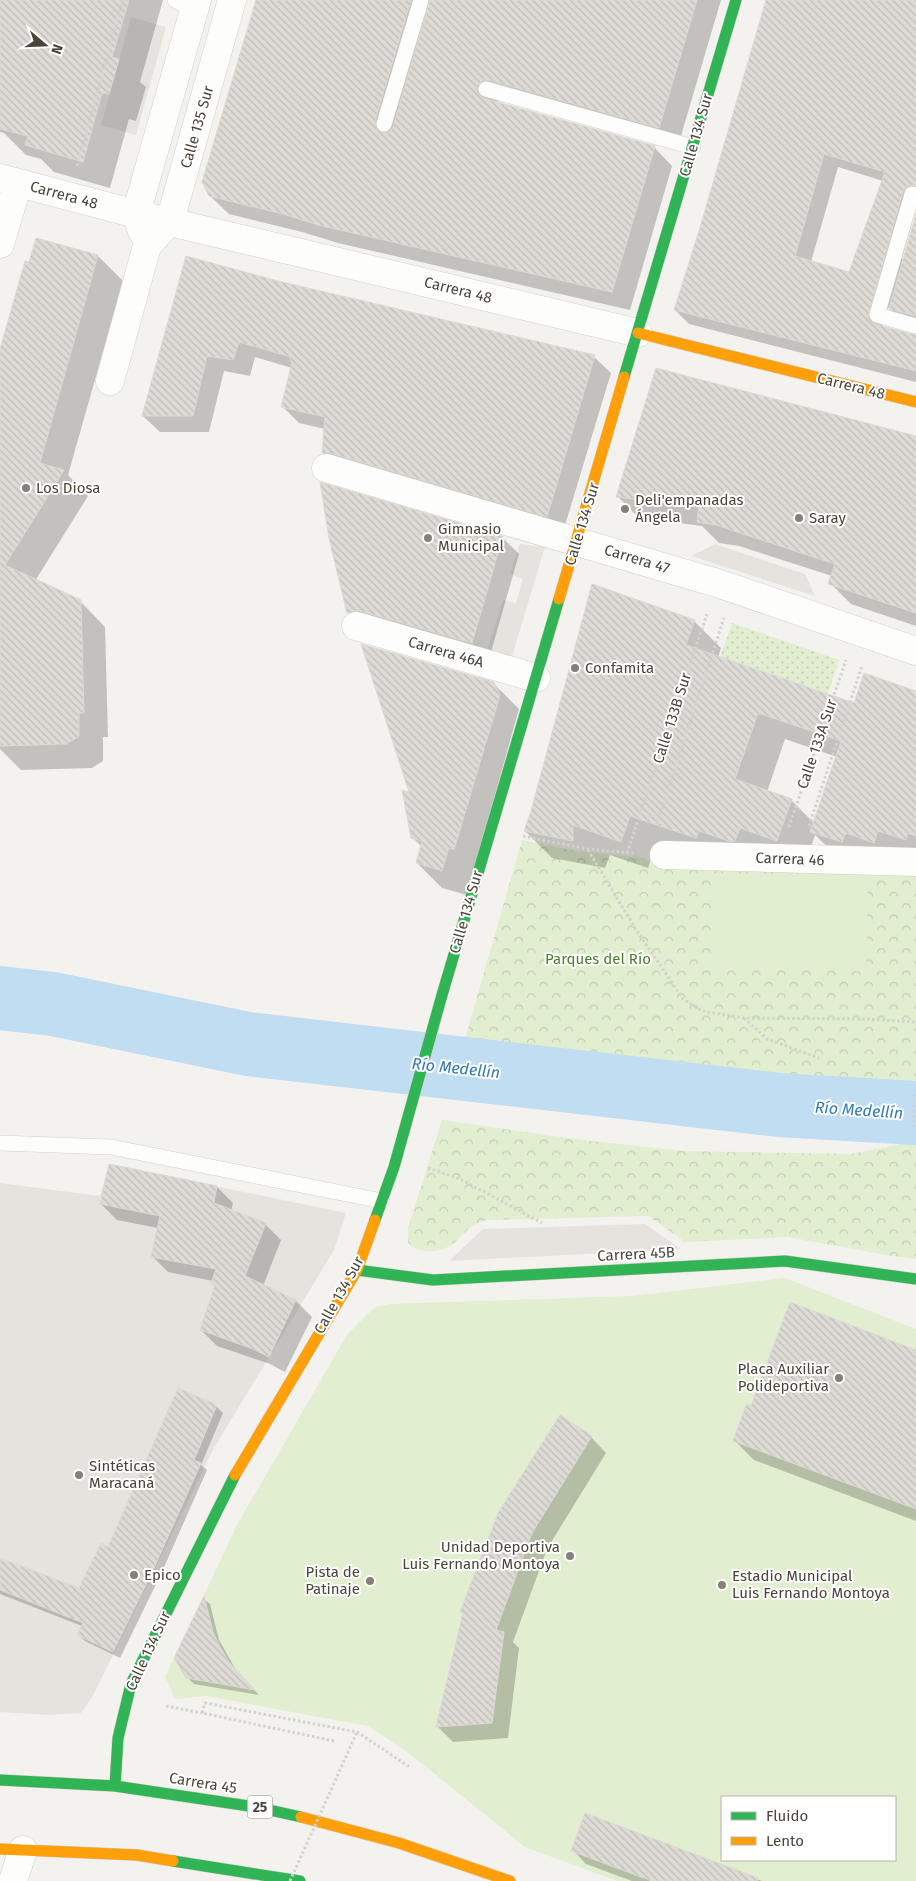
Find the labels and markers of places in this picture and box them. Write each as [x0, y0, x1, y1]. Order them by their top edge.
place label: Los Diosa [36, 479, 101, 497]
marker: Los Diosa [20, 482, 32, 494]
place label: Deli'empanadas Ángela [635, 491, 743, 526]
marker: Deli'empanadas Ángela [619, 503, 631, 515]
place label: Saray [809, 509, 847, 527]
marker: Saray [793, 512, 805, 524]
place label: Gimnasio Municipal [438, 520, 505, 555]
marker: Gimnasio Municipal [422, 532, 434, 544]
place label: Confamita [585, 659, 654, 677]
marker: Confamita [569, 662, 581, 674]
place label: Placa Auxiliar Polideportiva [737, 1360, 829, 1395]
marker: Placa Auxiliar Polideportiva [833, 1372, 845, 1384]
place label: Sintéticas Maracaná [89, 1457, 155, 1492]
marker: Sintéticas Maracaná [73, 1469, 85, 1481]
place label: Unidad Deportiva Luis Fernando Montoya [402, 1538, 560, 1573]
marker: Unidad Deportiva Luis Fernando Montoya [564, 1550, 576, 1562]
place label: Pista de Patinaje [305, 1563, 360, 1598]
place label: Epico [144, 1566, 181, 1584]
place label: Estadio Municipal Luis Fernando Montoya [732, 1567, 890, 1602]
marker: Epico [128, 1569, 140, 1581]
marker: Pista de Patinaje [364, 1575, 376, 1587]
marker: Estadio Municipal Luis Fernando Montoya [716, 1579, 728, 1591]

